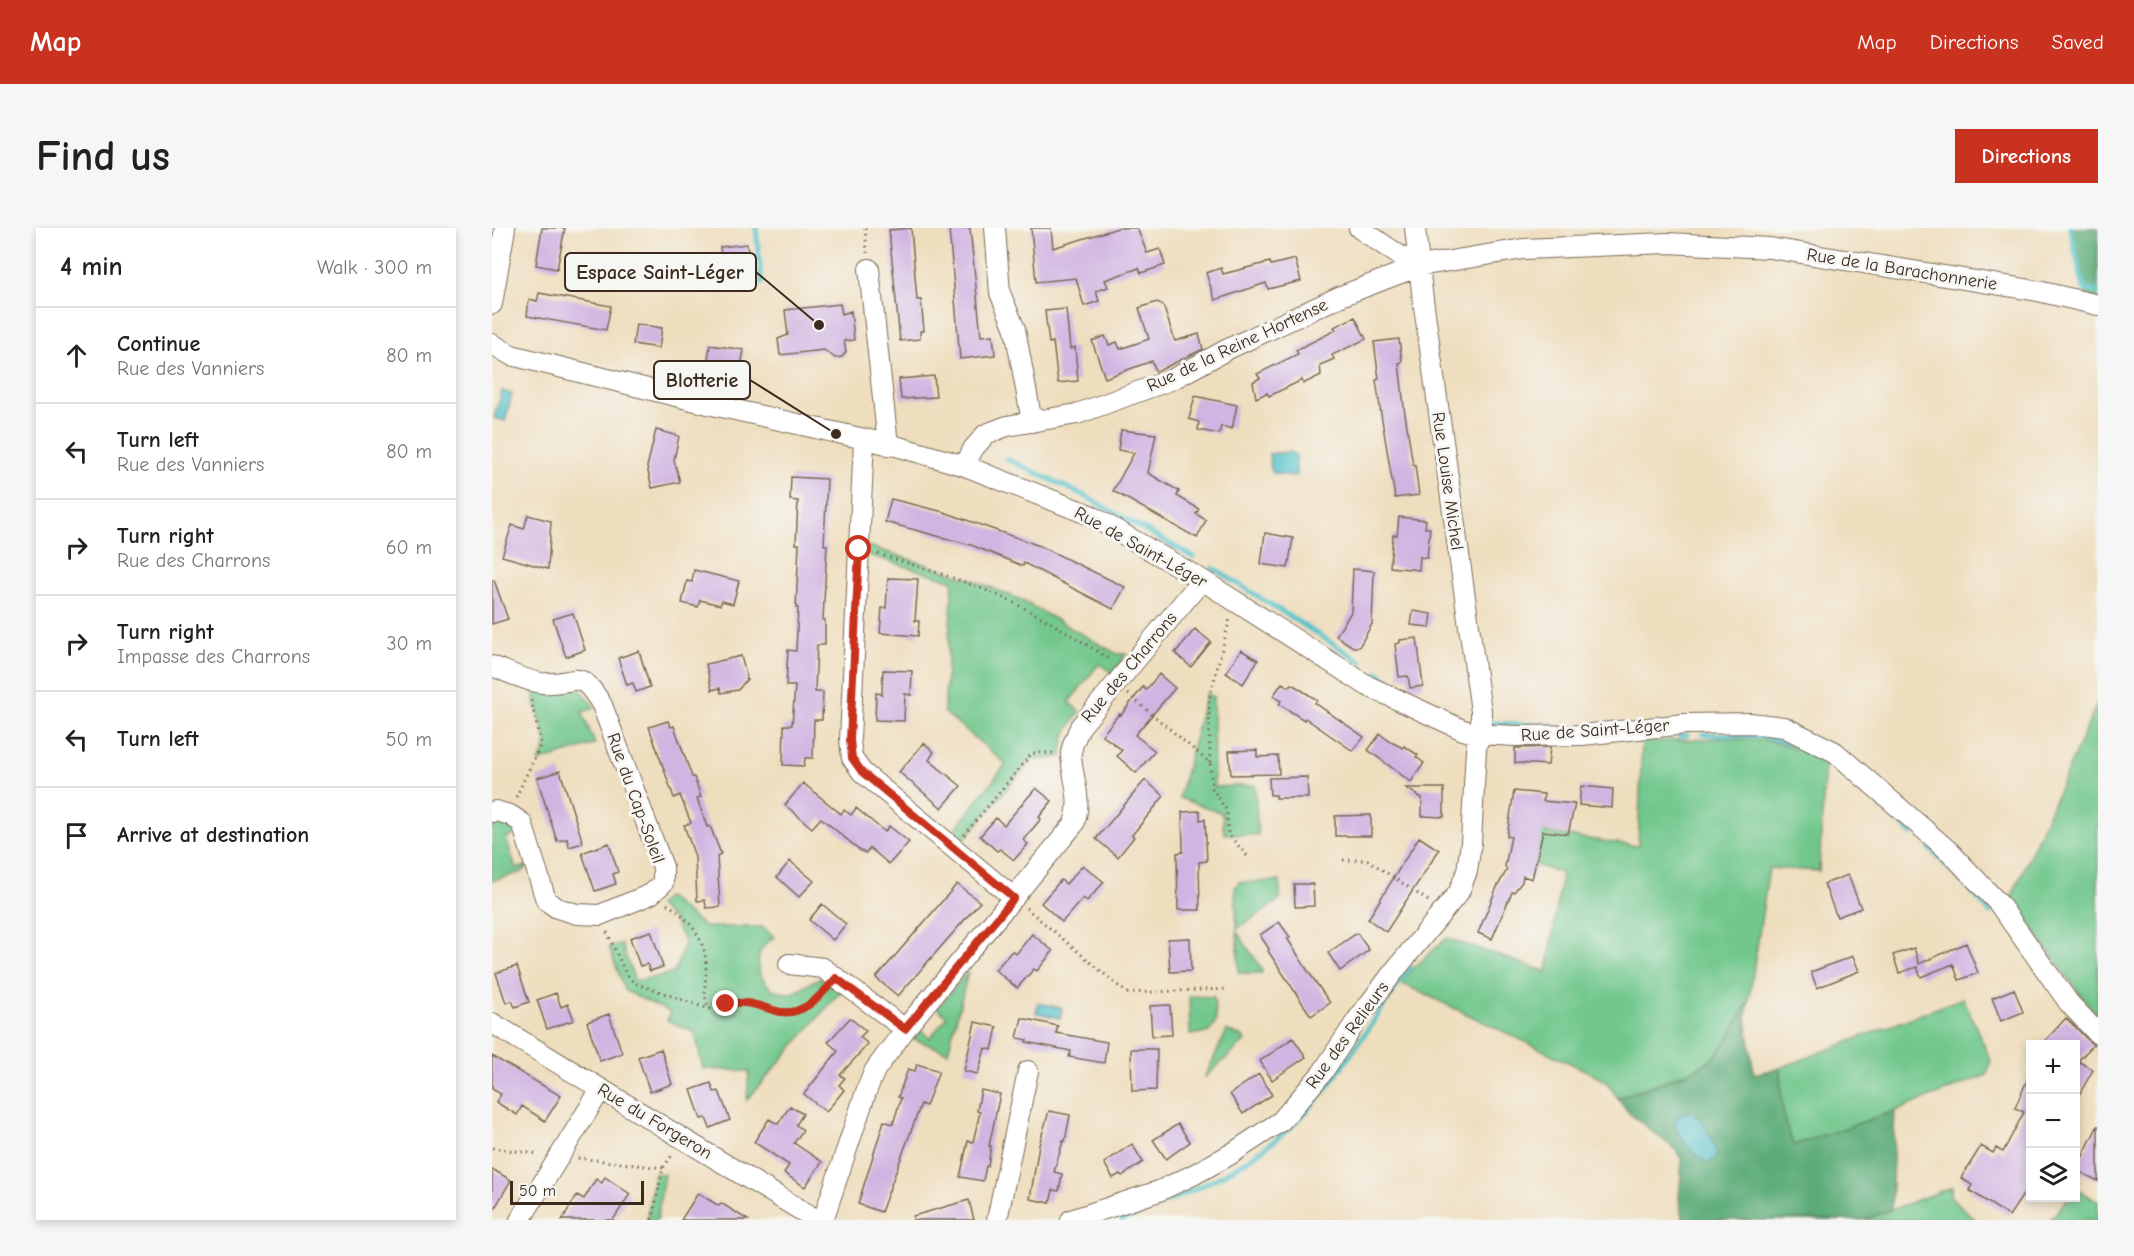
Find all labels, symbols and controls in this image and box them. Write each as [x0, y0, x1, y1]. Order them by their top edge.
text: Map [30, 26, 81, 58]
text: Map [1857, 30, 1897, 54]
text: Directions [1930, 30, 2019, 54]
text: Saved [2052, 30, 2104, 54]
button: Directions [1955, 129, 2098, 183]
text: Find us [36, 132, 170, 181]
street label: Rue de la Barachonnerie [1805, 244, 1999, 295]
text: 4 min [60, 252, 123, 282]
callout: Espace Saint-Léger [565, 253, 756, 291]
text: Walk · 300 m [317, 256, 432, 279]
text: Espace Saint-Léger [576, 261, 744, 284]
street label: Rue de la Reine Hortense [1143, 294, 1331, 397]
text: Continue [117, 331, 200, 357]
icon: ahead [60, 339, 93, 372]
text: 80 m [386, 344, 432, 367]
text: Rue des Vanniers [117, 357, 264, 380]
callout: Blotterie [654, 361, 750, 399]
text: Blotterie [666, 369, 738, 392]
street label: Rue Louise Michel [1427, 411, 1468, 552]
text: Turn left [117, 427, 199, 453]
icon: left [60, 435, 93, 468]
text: 80 m [386, 440, 432, 463]
text: Rue des Vanniers [117, 453, 264, 476]
street label: Rue de Saint-Léger [1071, 502, 1212, 593]
text: Turn right [117, 523, 214, 549]
icon: right [60, 531, 93, 564]
route start [845, 535, 871, 561]
text: 60 m [386, 536, 432, 559]
text: Rue des Charrons [117, 549, 270, 572]
street label: Rue des Charrons [1077, 608, 1182, 727]
text: Turn right [117, 619, 214, 645]
icon: right [60, 627, 93, 660]
text: 30 m [386, 632, 432, 655]
text: Impasse des Charrons [117, 645, 310, 668]
street label: Rue de Saint-Léger [1520, 715, 1671, 746]
icon: left [60, 723, 93, 756]
text: Turn left [117, 726, 199, 752]
text: 50 m [386, 728, 432, 751]
street label: Rue du Cap-Soleil [602, 730, 669, 866]
icon: arrive [60, 819, 93, 852]
text: Arrive at destination [117, 822, 309, 848]
street label: Rue des Relieurs [1301, 978, 1393, 1093]
route end [712, 990, 738, 1016]
map controls [2026, 1040, 2080, 1202]
button: + [2026, 1040, 2080, 1094]
street label: Rue du Forgeron [594, 1079, 716, 1164]
button: − [2026, 1094, 2080, 1148]
button: layers [2026, 1148, 2080, 1202]
scale bar [510, 1178, 644, 1206]
text: 50 m [519, 1182, 556, 1200]

